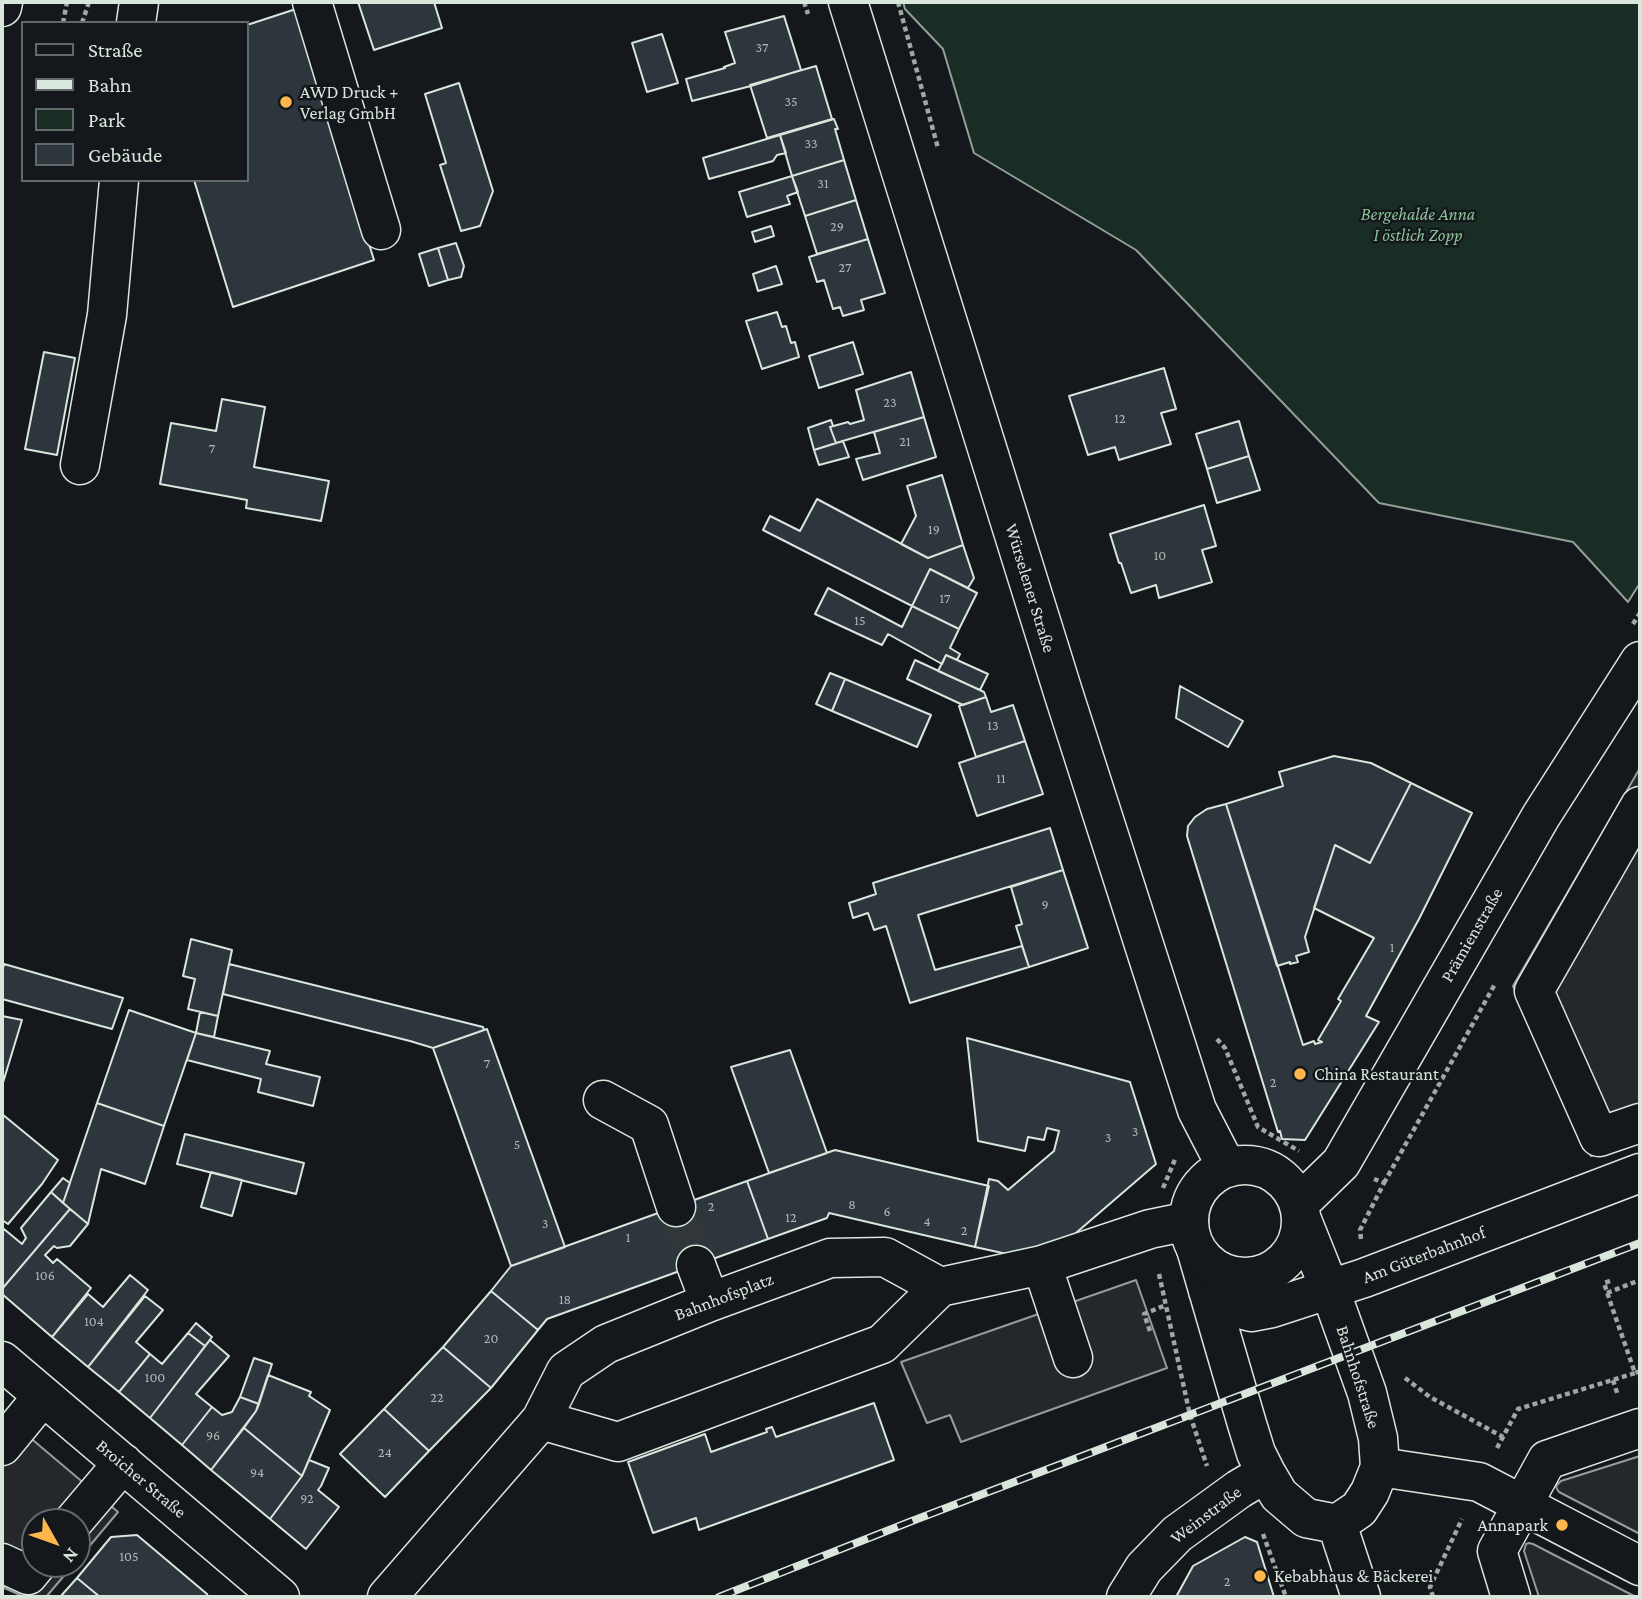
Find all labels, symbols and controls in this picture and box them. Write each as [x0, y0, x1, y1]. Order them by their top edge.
legend [21, 21, 248, 182]
text: Straße [88, 38, 142, 62]
house number: 37 [756, 40, 768, 56]
text: Bahn [88, 73, 132, 97]
place label: AWD Druck + Verlag GmbH [300, 81, 399, 124]
marker: AWD Druck + Verlag GmbH [278, 94, 294, 110]
house number: 35 [784, 94, 798, 110]
text: Park [88, 108, 125, 132]
house number: 33 [804, 136, 818, 152]
text: Gebäude [88, 143, 162, 167]
house number: 31 [817, 176, 829, 192]
park label: Bergehalde Anna I östlich Zopp [1361, 203, 1475, 246]
house number: 29 [830, 219, 844, 235]
house number: 27 [839, 260, 851, 276]
house number: 23 [883, 395, 897, 411]
house number: 12 [1114, 411, 1126, 427]
house number: 21 [899, 434, 911, 450]
house number: 7 [209, 441, 215, 457]
street label: Würselener Straße [1000, 521, 1060, 655]
house number: 19 [928, 522, 940, 538]
house number: 10 [1154, 548, 1166, 564]
house number: 17 [939, 591, 951, 607]
house number: 15 [854, 613, 866, 629]
house number: 13 [987, 718, 999, 734]
house number: 11 [996, 771, 1006, 787]
street label: Prämienstraße [1436, 884, 1508, 986]
house number: 9 [1041, 897, 1049, 913]
house number: 1 [1390, 940, 1394, 956]
house number: 7 [484, 1056, 490, 1072]
place label: China Restaurant [1314, 1063, 1439, 1085]
marker: China Restaurant [1292, 1066, 1308, 1082]
house number: 2 [1270, 1075, 1276, 1091]
house number: 3 [1132, 1124, 1138, 1140]
house number: 3 [1105, 1130, 1111, 1146]
house number: 5 [514, 1137, 520, 1153]
house number: 8 [848, 1197, 856, 1213]
house number: 2 [708, 1199, 714, 1215]
house number: 6 [883, 1204, 891, 1220]
house number: 12 [785, 1210, 797, 1226]
house number: 4 [923, 1214, 931, 1230]
house number: 3 [542, 1216, 548, 1232]
street label: Am Güterbahnhof [1359, 1222, 1489, 1288]
house number: 2 [961, 1223, 967, 1239]
house number: 1 [626, 1230, 630, 1246]
house number: 106 [35, 1268, 55, 1284]
street label: Bahnhofsplatz [671, 1268, 777, 1326]
house number: 18 [559, 1292, 571, 1308]
house number: 104 [84, 1314, 104, 1330]
street label: Bahnhofstraße [1331, 1323, 1385, 1431]
house number: 20 [484, 1331, 498, 1347]
house number: 100 [145, 1370, 165, 1386]
house number: 22 [430, 1390, 444, 1406]
house number: 96 [206, 1428, 220, 1444]
street label: Broicher Straße [92, 1435, 190, 1523]
house number: 24 [378, 1445, 392, 1461]
house number: 94 [250, 1465, 264, 1481]
street label: Weinstraße [1166, 1481, 1246, 1549]
house number: 92 [300, 1491, 314, 1507]
north arrow [21, 1508, 91, 1578]
place label: Annapark [1477, 1514, 1548, 1536]
marker: Annapark [1554, 1517, 1570, 1533]
text: N [59, 1544, 83, 1567]
house number: 105 [119, 1549, 139, 1565]
place label: Kebabhaus & Bäckerei [1274, 1565, 1433, 1587]
marker: Kebabhaus & Bäckerei [1252, 1568, 1268, 1584]
house number: 2 [1224, 1574, 1230, 1590]

